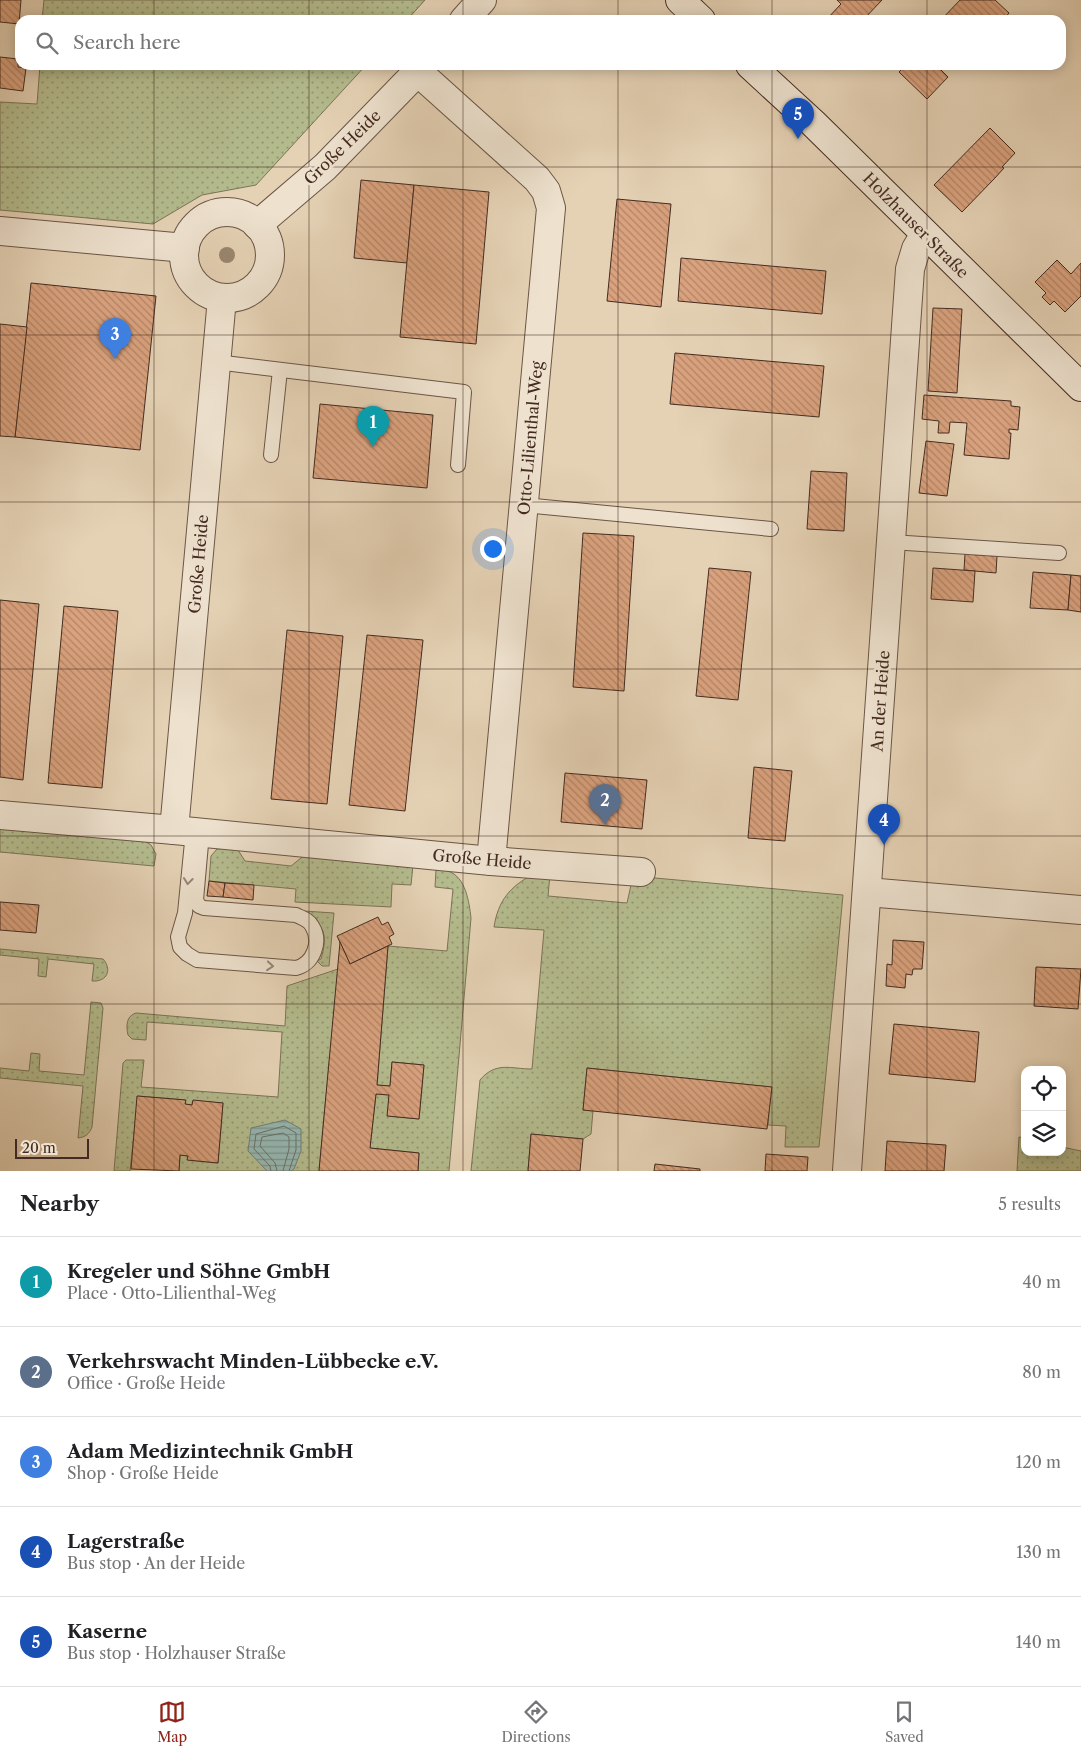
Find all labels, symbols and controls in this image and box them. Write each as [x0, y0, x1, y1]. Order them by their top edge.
search box [15, 15, 1066, 70]
icon: search [33, 29, 61, 57]
text: Search here [73, 31, 181, 54]
pin: 5 [782, 98, 814, 139]
street label: Große Heide [299, 105, 385, 189]
street label: Holzhauser Straße [859, 168, 973, 282]
pin: 3 [99, 318, 131, 359]
street label: Otto-Lilienthal-Weg [513, 360, 547, 516]
pin: 1 [357, 406, 389, 447]
street label: Große Heide [184, 514, 212, 614]
your location [480, 536, 506, 562]
street label: An der Heide [866, 650, 894, 753]
pin: 2 [589, 784, 621, 825]
pin: 4 [868, 804, 900, 845]
street label: Große Heide [432, 845, 532, 873]
one-way arrow [183, 877, 194, 885]
one-way arrow [266, 960, 274, 971]
map controls [1021, 1066, 1066, 1156]
button: locate [1021, 1066, 1066, 1111]
button: layers [1021, 1111, 1066, 1156]
scale bar [15, 1136, 89, 1159]
text: 20 m [22, 1139, 56, 1157]
text: Nearby [20, 1191, 99, 1216]
text: 5 results [998, 1194, 1061, 1214]
text: Kregeler und Söhne GmbH [67, 1260, 330, 1283]
text: 1 [32, 1272, 40, 1292]
text: 40 m [1022, 1272, 1061, 1292]
text: Place · Otto-Lilienthal-Weg [67, 1283, 276, 1303]
text: Verkehrswacht Minden-Lübbecke e.V. [67, 1350, 439, 1373]
text: 2 [31, 1362, 41, 1382]
text: 80 m [1022, 1362, 1061, 1382]
text: Office · Große Heide [67, 1373, 225, 1393]
text: Adam Medizintechnik GmbH [67, 1440, 353, 1463]
text: 3 [31, 1452, 41, 1472]
text: 120 m [1016, 1452, 1061, 1472]
text: Shop · Große Heide [67, 1463, 219, 1483]
text: Lagerstraße [67, 1530, 185, 1553]
text: 4 [31, 1542, 41, 1562]
text: 130 m [1016, 1542, 1061, 1562]
text: Bus stop · An der Heide [67, 1553, 245, 1573]
text: Kaserne [67, 1620, 147, 1643]
text: 5 [32, 1632, 40, 1652]
text: 140 m [1016, 1632, 1061, 1652]
text: Bus stop · Holzhauser Straße [67, 1643, 286, 1663]
tab: Map [157, 1698, 187, 1746]
tab: Directions [501, 1698, 571, 1746]
tab: Saved [885, 1698, 924, 1746]

